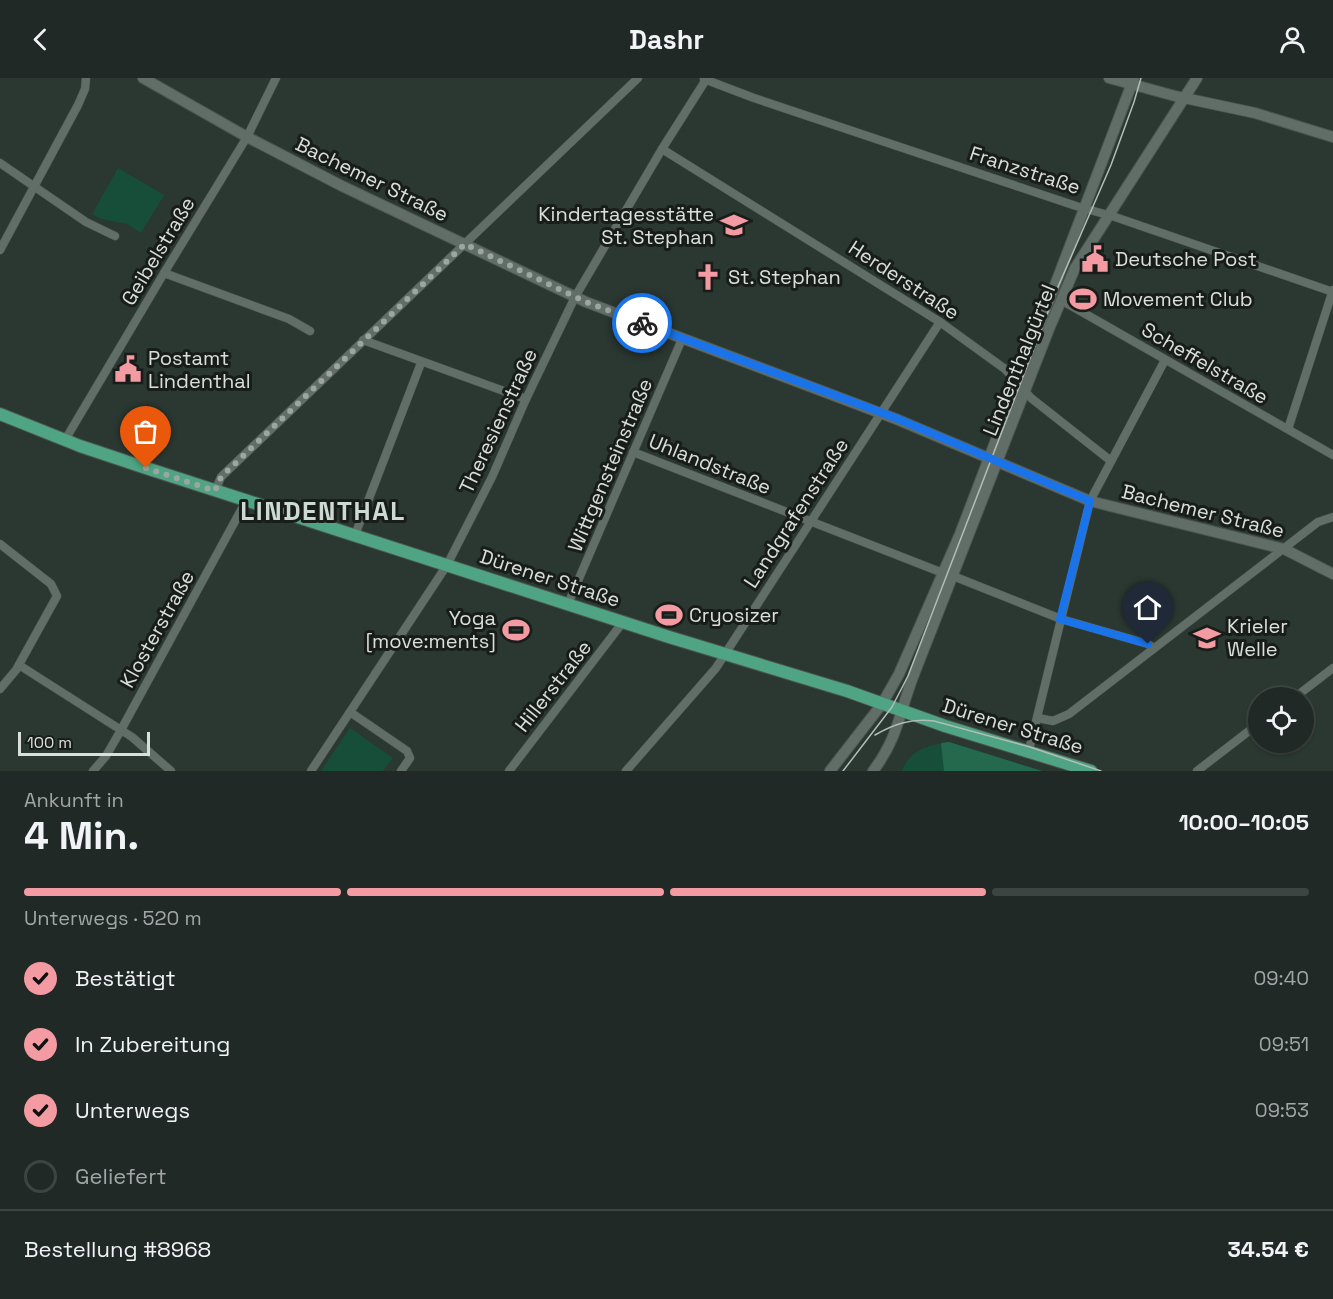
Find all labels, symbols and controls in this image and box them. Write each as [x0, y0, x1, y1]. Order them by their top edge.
text: Dashr [629, 22, 704, 57]
icon: back [24, 23, 57, 56]
icon: person [1276, 23, 1309, 56]
street label: Bachemer Straße [291, 131, 453, 227]
street label: Franzstraße [966, 140, 1084, 200]
street label: Geibelstraße [115, 192, 201, 310]
place label: Kindertagesstätte St. Stephan [538, 201, 714, 250]
school or university icon: Kindertagesstätte St. Stephan [719, 210, 749, 240]
street label: Herderstraße [844, 235, 964, 325]
public building icon: Deutsche Post [1080, 244, 1110, 274]
place label: Deutsche Post [1115, 246, 1257, 272]
church icon: St. Stephan [693, 262, 723, 292]
place label: St. Stephan [728, 264, 841, 290]
street label: Lindenthalgürtel [977, 281, 1061, 439]
sports icon: Movement Club [1068, 284, 1098, 314]
place label: Movement Club [1103, 286, 1253, 312]
courier [612, 293, 672, 353]
icon: bike [626, 307, 659, 340]
street label: Scheffelstraße [1137, 316, 1273, 410]
street label: Theresienstraße [453, 344, 543, 498]
place label: Postamt Lindenthal [148, 345, 251, 394]
public building icon: Postamt Lindenthal [113, 354, 143, 384]
street label: Wittgensteinstraße [562, 374, 658, 556]
pin [120, 406, 171, 468]
icon: bag [129, 415, 162, 448]
street label: Uhlandstraße [645, 428, 775, 500]
street label: Landgrafenstraße [738, 433, 854, 593]
street label: Bachemer Straße [1119, 478, 1287, 544]
district label: LINDENTHAL [240, 494, 406, 528]
street label: Dürener Straße [477, 543, 623, 613]
street label: Klosterstraße [114, 566, 200, 692]
pin [1122, 582, 1173, 644]
icon: home [1131, 591, 1164, 624]
sports icon: Cryosizer [654, 600, 684, 630]
place label: Cryosizer [689, 602, 779, 628]
place label: Yoga [move:ments] [365, 605, 496, 654]
place label: Krieler Welle [1227, 613, 1288, 662]
sports icon: Yoga [move:ments] [501, 615, 531, 645]
school or university icon: Krieler Welle [1192, 623, 1222, 653]
street label: Hillerstraße [509, 635, 597, 737]
map controls [1248, 687, 1314, 753]
button: locate [1248, 687, 1314, 753]
street label: Dürener Straße [939, 692, 1087, 760]
scale bar [18, 729, 150, 756]
text: 100 m [27, 732, 72, 753]
text: Ankunft in [24, 787, 124, 813]
text: 10:00–10:05 [1179, 808, 1309, 836]
text: 4 Min. [24, 811, 139, 860]
text: Unterwegs · 520 m [24, 905, 202, 931]
icon: check [24, 962, 57, 995]
text: Bestätigt [75, 964, 176, 992]
text: 09:40 [1254, 965, 1309, 991]
icon: check [24, 1028, 57, 1061]
text: In Zubereitung [75, 1030, 230, 1058]
text: 09:51 [1259, 1031, 1309, 1057]
icon: check [24, 1094, 57, 1127]
text: Unterwegs [75, 1096, 190, 1124]
text: 09:53 [1255, 1097, 1309, 1123]
text: Geliefert [75, 1162, 167, 1190]
text: Bestellung #8968 [24, 1235, 211, 1263]
text: 34.54 € [1227, 1235, 1309, 1263]

